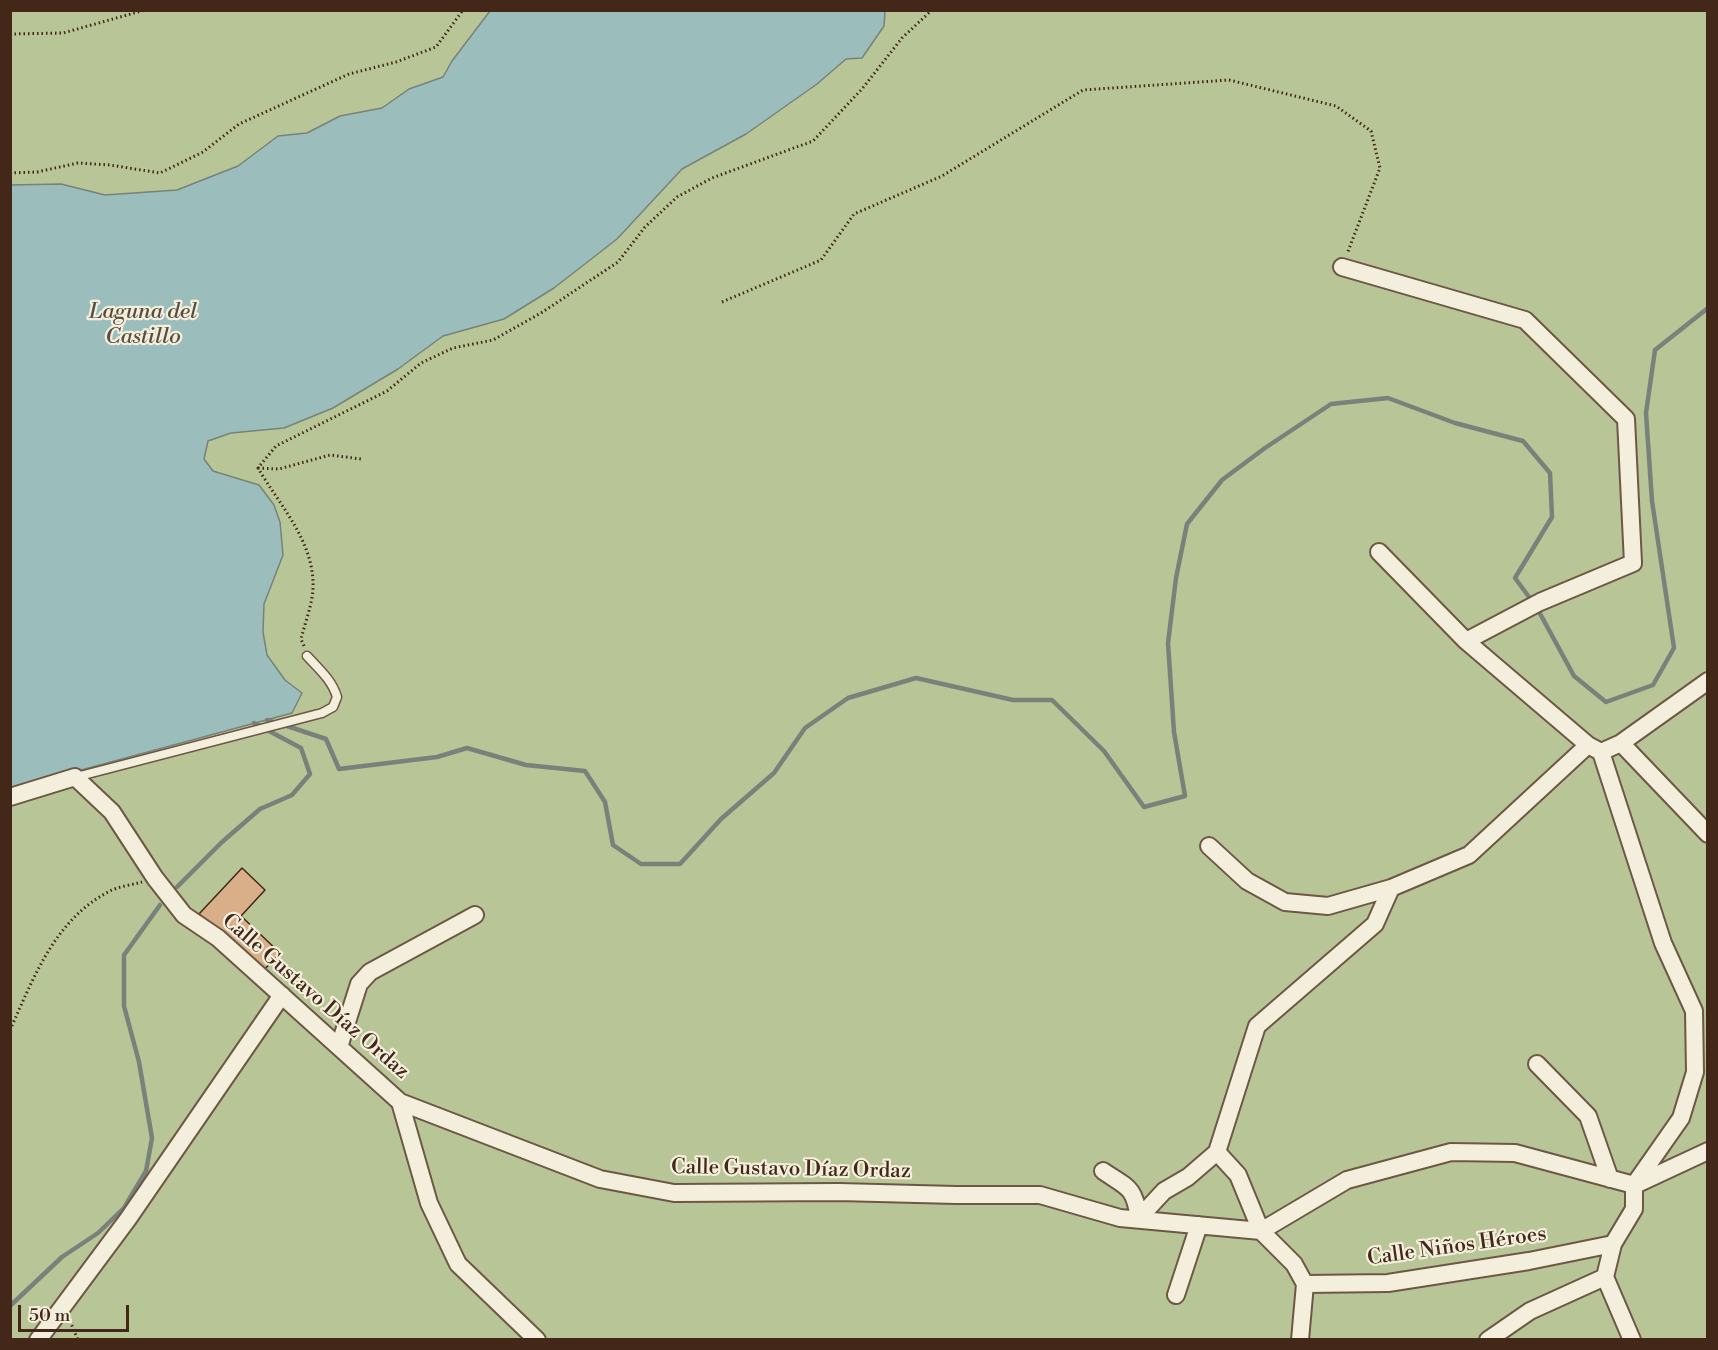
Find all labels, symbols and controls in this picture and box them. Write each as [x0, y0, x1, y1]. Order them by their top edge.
water label: Laguna del Castillo [89, 300, 197, 352]
street label: Calle Gustavo Díaz Ordaz [216, 909, 414, 1085]
street label: Calle Gustavo Díaz Ordaz [671, 1155, 911, 1185]
street label: Calle Niños Héroes [1366, 1222, 1548, 1272]
scale bar [21, 1293, 132, 1331]
text: 50 m [29, 1304, 70, 1327]

